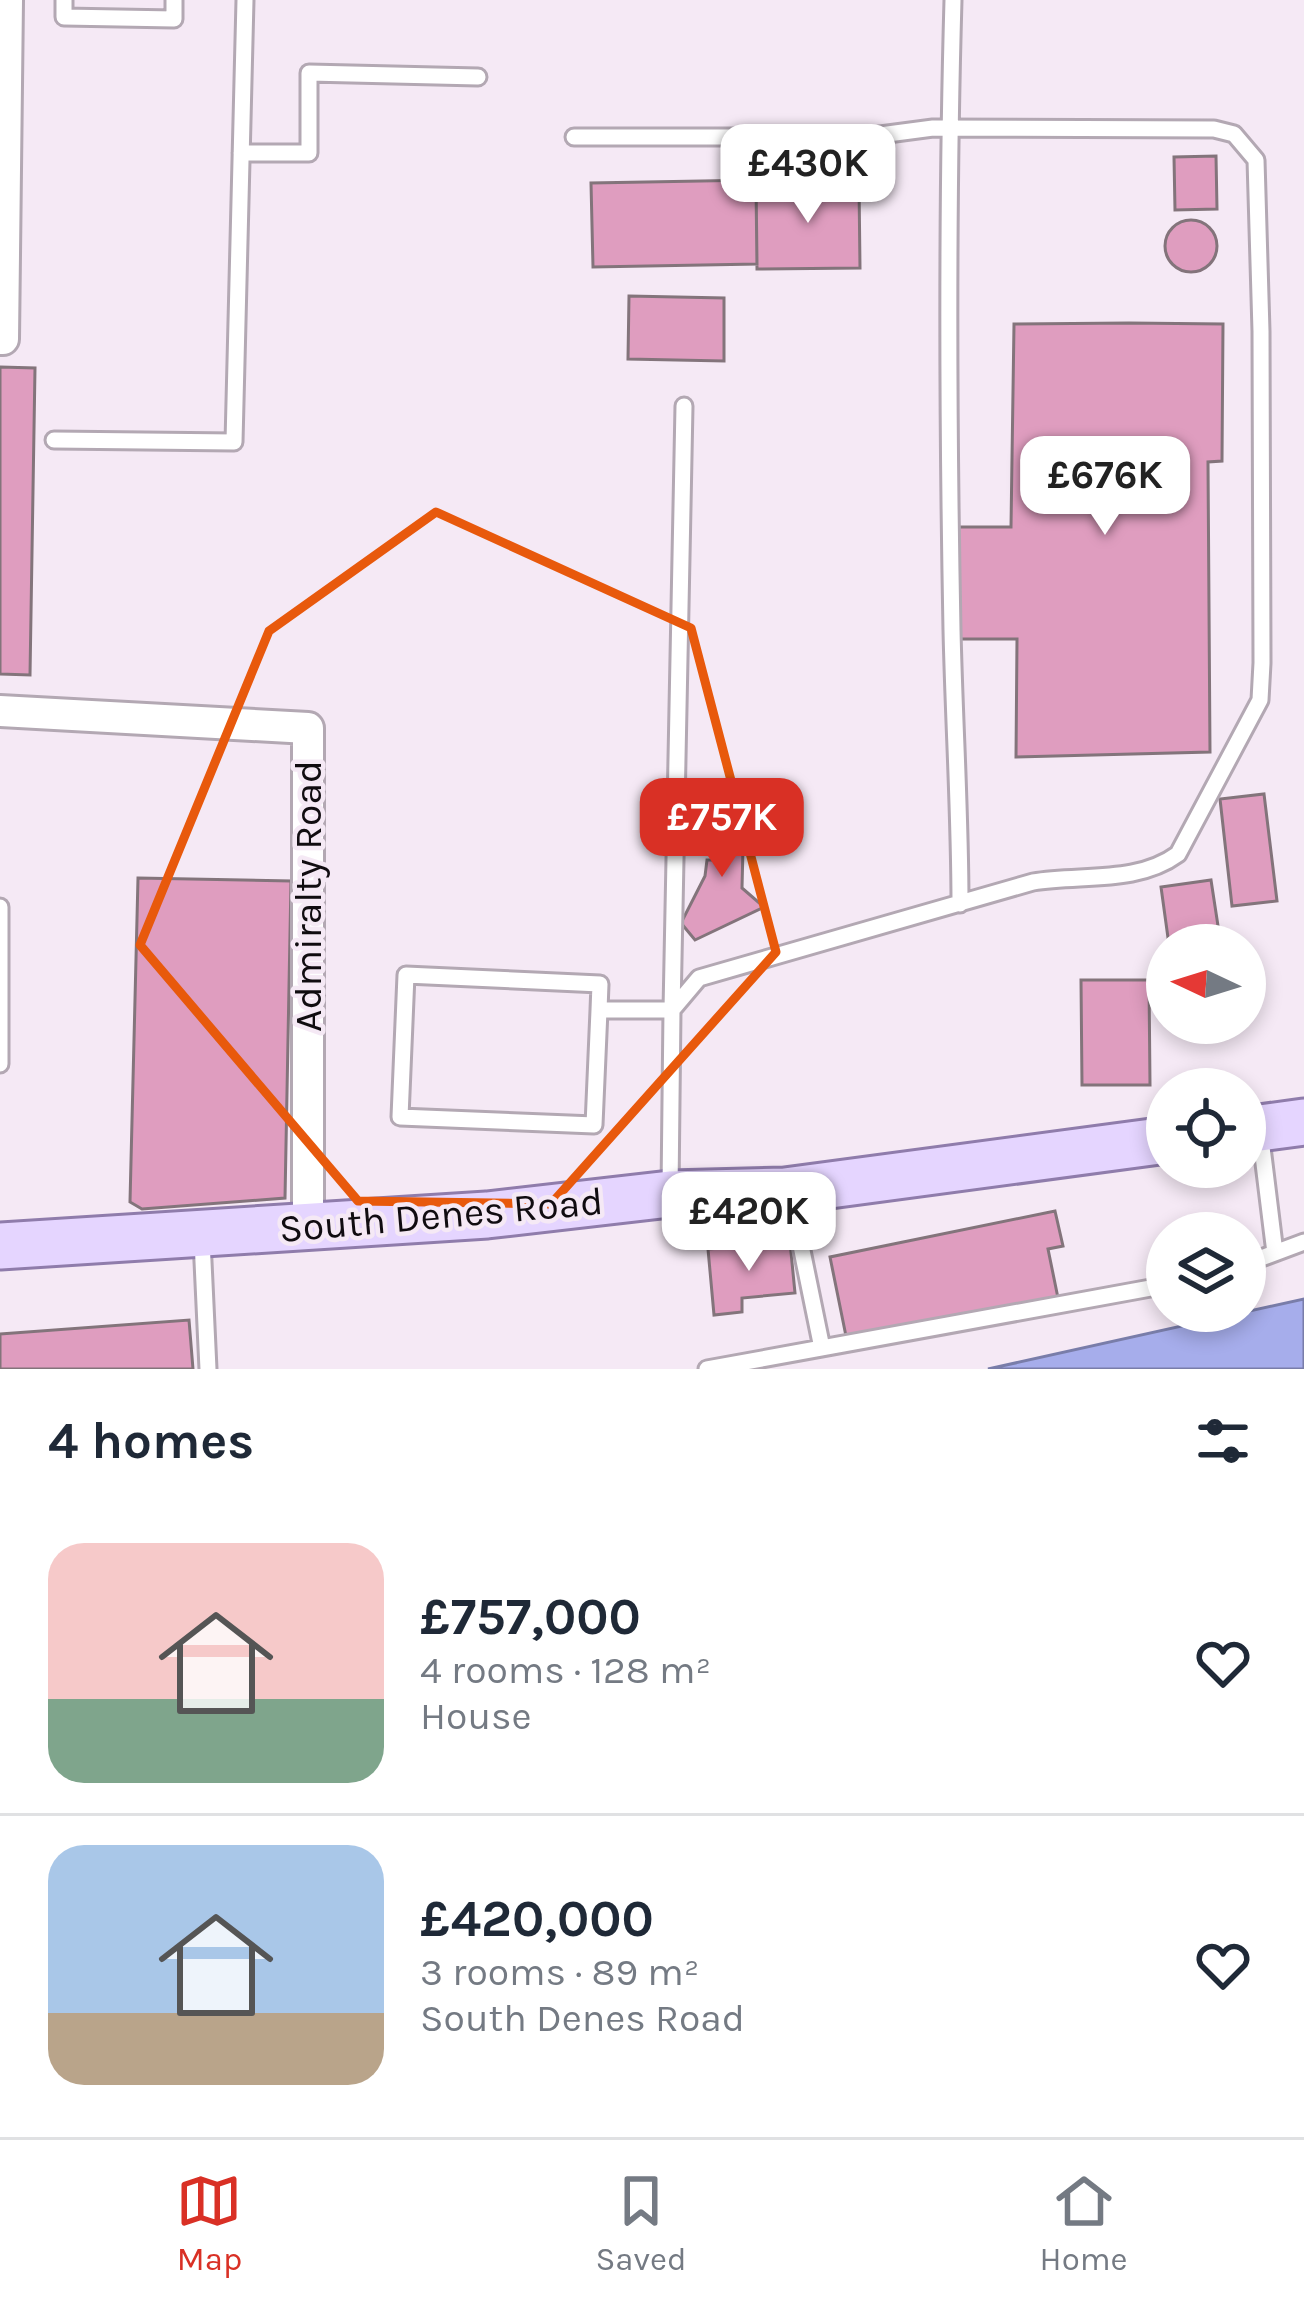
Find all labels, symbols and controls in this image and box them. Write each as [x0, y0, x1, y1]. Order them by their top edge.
pin: £430K [724, 124, 892, 226]
text: £430K [747, 140, 869, 186]
pin: £676K [1021, 436, 1189, 538]
text: £676K [1047, 452, 1163, 498]
street label: Admiralty Road [285, 760, 331, 1032]
pin: £757K [638, 778, 806, 880]
text: £757K [667, 794, 777, 840]
north arrow [1146, 924, 1266, 1044]
map controls [1146, 924, 1266, 1332]
button: locate [1146, 1068, 1266, 1188]
pin: £420K [665, 1172, 833, 1274]
street label: South Denes Road [277, 1178, 605, 1252]
text: £420K [689, 1188, 809, 1234]
button: layers [1146, 1212, 1266, 1332]
icon: filters [1190, 1408, 1256, 1474]
text: 4 homes [48, 1411, 254, 1471]
text: £757,000 [420, 1587, 641, 1647]
icon: home [144, 1591, 288, 1735]
icon: heart [1190, 1630, 1256, 1696]
text: 4 rooms · 128 m² [420, 1647, 711, 1693]
text: House [420, 1693, 532, 1739]
text: £420,000 [420, 1889, 654, 1949]
icon: home [144, 1893, 288, 2037]
icon: heart [1190, 1932, 1256, 1998]
text: 3 rooms · 89 m² [420, 1949, 699, 1995]
text: South Denes Road [420, 1995, 745, 2041]
tab: Map [176, 2168, 242, 2278]
tab: Saved [595, 2168, 687, 2278]
tab: Home [1040, 2168, 1128, 2278]

